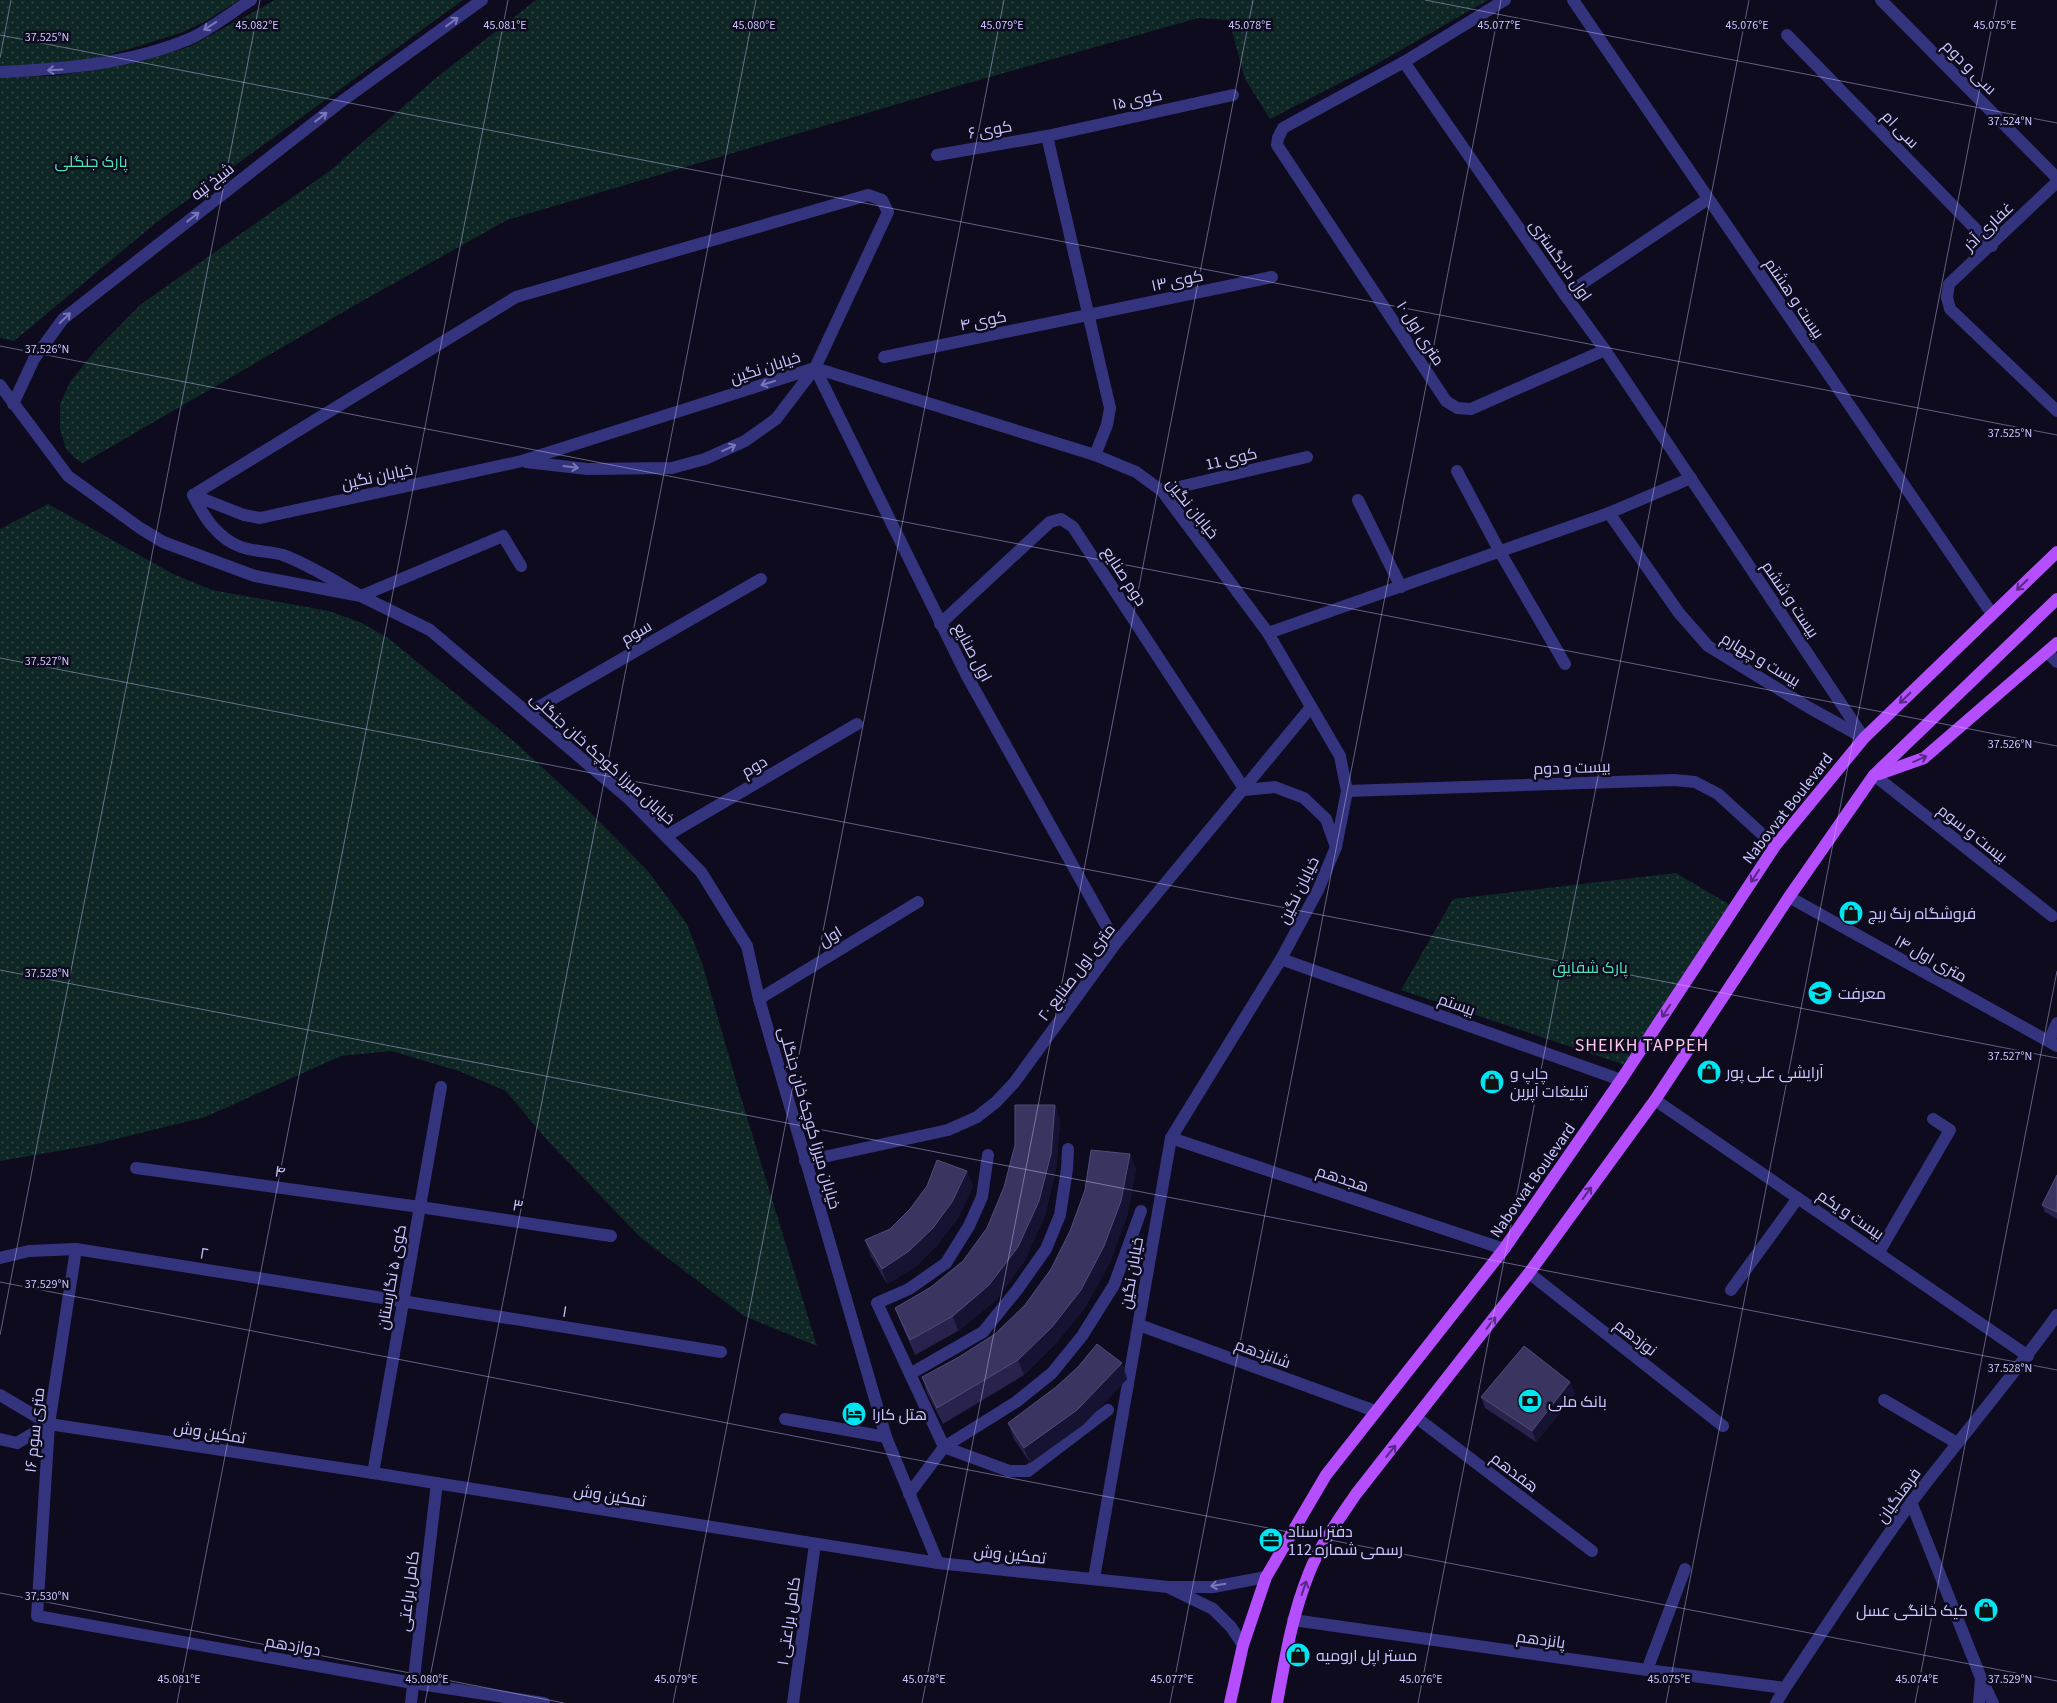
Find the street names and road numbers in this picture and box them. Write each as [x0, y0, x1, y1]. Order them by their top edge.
street label: سی و دوم [1937, 36, 2001, 100]
street label: کوی ۱۵ [1110, 84, 1164, 116]
street label: سی ام [1877, 106, 1924, 153]
street label: کوی ۶ [966, 115, 1014, 145]
street label: شیخ تپه [186, 158, 239, 206]
street label: غفاری آذر [1958, 197, 2019, 257]
street label: اول دادگستری [1524, 215, 1596, 306]
street label: بیست و هشتم [1759, 254, 1829, 343]
street label: کوی ۱۳ [1149, 265, 1205, 297]
street label: ۱۰ متری اول [1391, 297, 1449, 370]
street label: کوی ۴ [958, 306, 1009, 336]
street label: خیابان نگین [727, 346, 803, 390]
street label: کوی 11 [1203, 442, 1259, 476]
street label: خیابان نگین [339, 459, 415, 495]
street label: خیابان نگین [1161, 473, 1224, 544]
street label: دوم صنایع [1097, 543, 1152, 610]
street label: بیست و ششم [1756, 557, 1824, 642]
street label: سوم [617, 615, 656, 651]
street label: اول صنایع [947, 619, 997, 686]
street label: بیست و چهارم [1717, 627, 1804, 692]
street label: خیابان میرزا کوچک خان جنگلی [525, 688, 680, 830]
street label: Nabovvat Boulevard [1737, 749, 1838, 869]
street label: دوم [738, 751, 771, 783]
street label: بیست و دوم [1533, 756, 1611, 780]
street label: بیست و سوم [1933, 799, 2012, 868]
street label: خیابان نگین [1273, 853, 1325, 928]
street label: ۲۰ متری اول صنایع [1033, 919, 1121, 1026]
street label: اول [815, 921, 846, 952]
street label: ۱۴ متری اول [1890, 930, 1971, 988]
street label: بیستم [1435, 988, 1478, 1022]
street label: خیابان میرزا کوچک خان جنگلی [772, 1025, 846, 1212]
street label: Nabovvat Boulevard [1485, 1119, 1581, 1242]
street label: ۴ [273, 1160, 287, 1184]
street label: هجدهم [1314, 1160, 1372, 1198]
street label: بیست و یکم [1813, 1184, 1888, 1245]
street label: ۳ [511, 1194, 525, 1218]
street label: کوی ۵ نگارستان [372, 1223, 412, 1332]
street label: خیابان نگین [1115, 1235, 1149, 1311]
street label: ۲ [198, 1242, 210, 1266]
street label: ۱ [561, 1301, 569, 1323]
street label: نوزدهم [1609, 1314, 1661, 1361]
street label: شانزدهم [1232, 1334, 1294, 1374]
street label: ۱۶ متری سوم [20, 1386, 50, 1474]
street label: تمکین وش [172, 1416, 248, 1450]
street label: هفدهم [1486, 1448, 1543, 1498]
street label: فرهنگیان [1871, 1463, 1926, 1528]
street label: تمکین وش [572, 1479, 648, 1513]
street label: تمکین وش [973, 1540, 1048, 1570]
street label: کامل براعتی [393, 1550, 425, 1633]
street label: کامل براعتی ۱ [772, 1575, 806, 1667]
street label: پانزدهم [1515, 1626, 1567, 1654]
street label: دوازدهم [263, 1630, 322, 1662]

